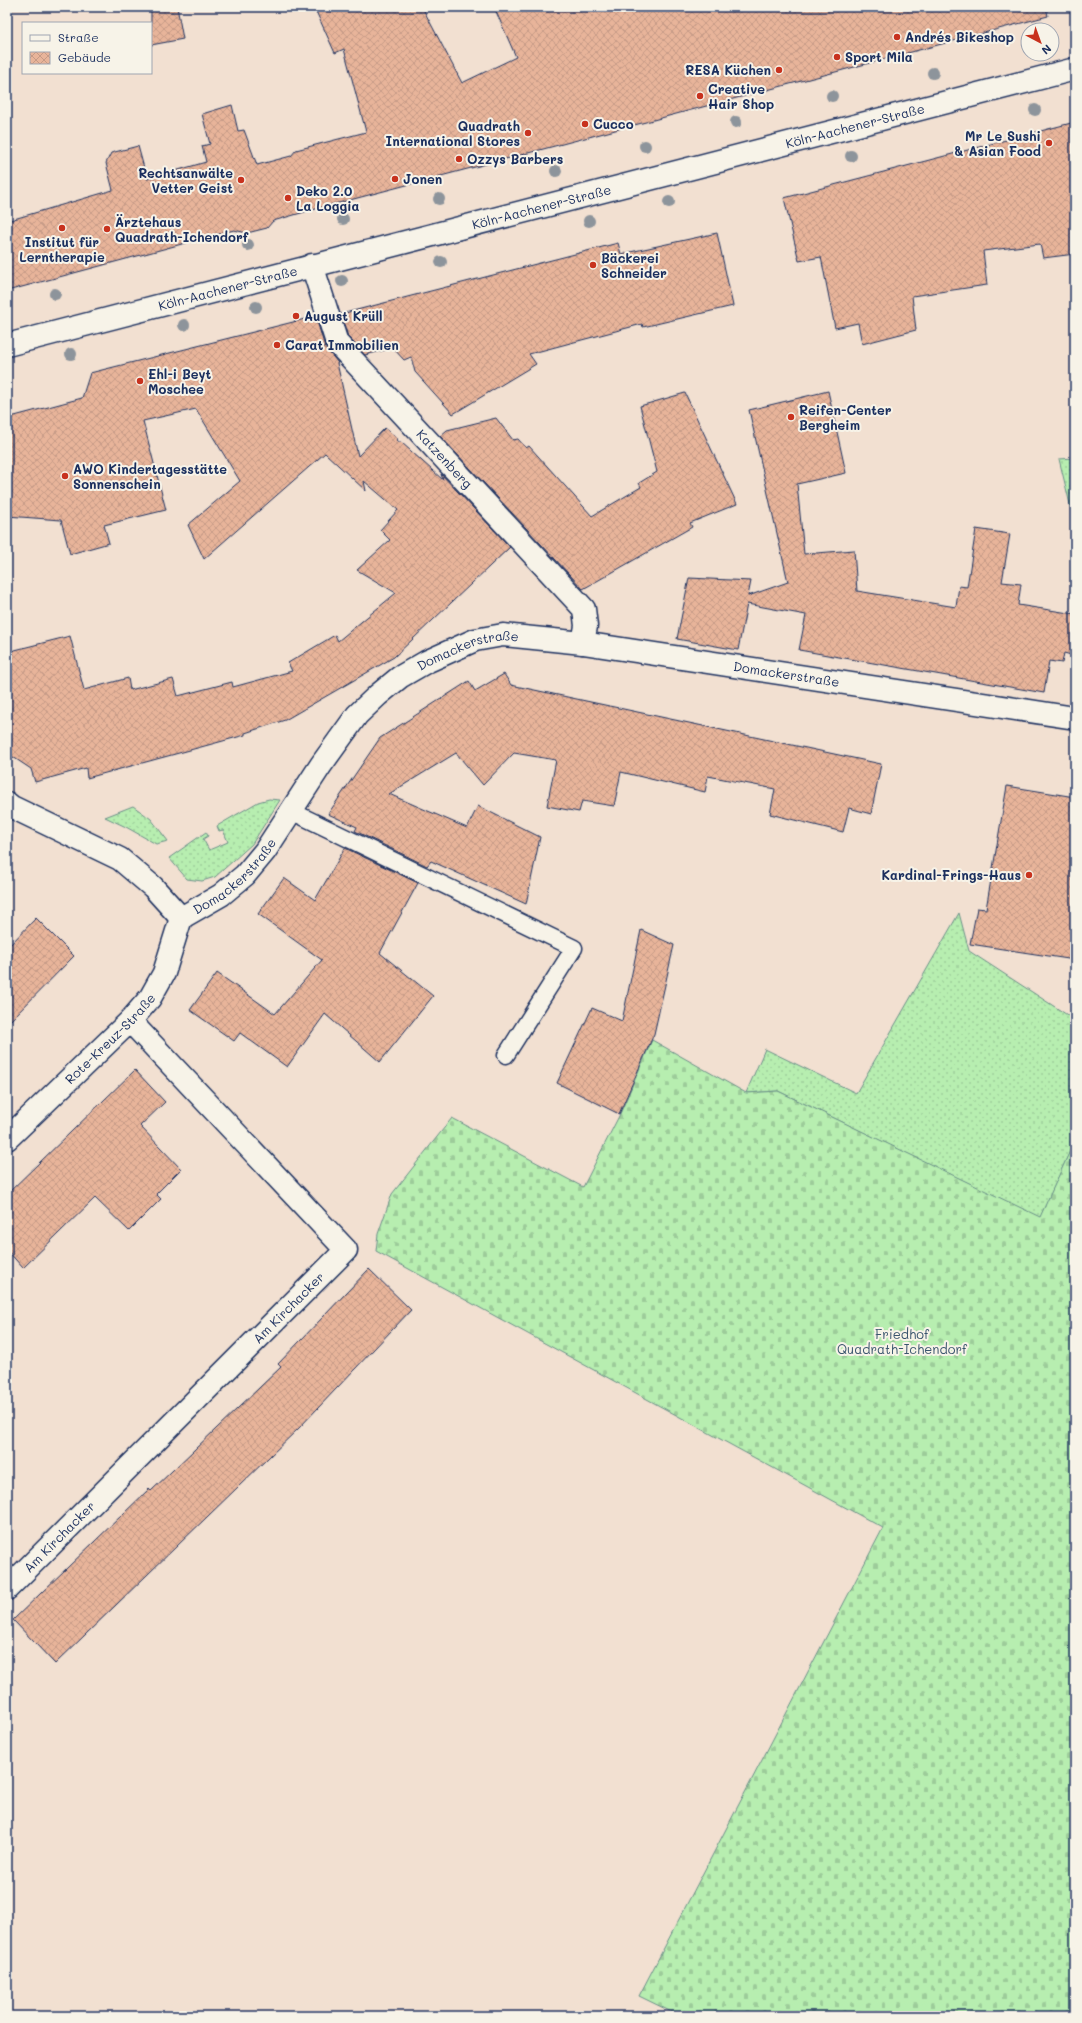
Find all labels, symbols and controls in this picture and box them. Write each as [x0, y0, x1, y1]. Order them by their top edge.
legend [22, 22, 152, 74]
north arrow [1020, 22, 1060, 62]
place label: Andrés Bikeshop [905, 28, 1014, 45]
text: Straße [58, 29, 99, 45]
marker: Andrés Bikeshop [892, 32, 902, 42]
text: N [1039, 42, 1055, 58]
place label: Sport Mila [845, 48, 913, 65]
text: Gebäude [58, 49, 111, 65]
marker: Sport Mila [832, 52, 842, 62]
place label: RESA Küchen [685, 61, 771, 78]
marker: RESA Küchen [774, 65, 784, 75]
place label: Creative Hair Shop [708, 80, 774, 112]
marker: Creative Hair Shop [695, 91, 705, 101]
street label: Köln-Aachener-Straße [784, 99, 926, 151]
place label: Cucco [593, 115, 634, 132]
place label: Quadrath International Stores [386, 117, 520, 149]
marker: Cucco [580, 119, 590, 129]
place label: Mr Le Sushi & Asian Food [954, 127, 1041, 159]
marker: Quadrath International Stores [523, 128, 533, 138]
marker: Mr Le Sushi & Asian Food [1044, 138, 1054, 148]
place label: Ozzys Barbers [467, 150, 563, 168]
marker: Ozzys Barbers [454, 154, 464, 164]
place label: Rechtsanwälte Vetter Geist [138, 164, 233, 196]
place label: Jonen [403, 170, 442, 187]
marker: Jonen [390, 174, 400, 184]
marker: Rechtsanwälte Vetter Geist [236, 175, 246, 185]
street label: Köln-Aachener-Straße [470, 180, 613, 233]
place label: Deko 2.0 La Loggia [296, 182, 360, 214]
marker: Deko 2.0 La Loggia [283, 193, 293, 203]
place label: Ärztehaus Quadrath-Ichendorf [115, 213, 249, 245]
marker: Institut für Lerntherapie [57, 223, 67, 233]
marker: Ärztehaus Quadrath-Ichendorf [102, 224, 112, 234]
place label: Institut für Lerntherapie [19, 233, 105, 265]
place label: Bäckerei Schneider [601, 249, 667, 281]
marker: Bäckerei Schneider [588, 260, 598, 270]
street label: Köln-Aachener-Straße [156, 261, 299, 314]
place label: August Krüll [304, 307, 383, 324]
marker: August Krüll [291, 311, 301, 321]
place label: Carat Immobilien [285, 336, 399, 353]
marker: Carat Immobilien [272, 340, 282, 350]
place label: Ehl-i Beyt Moschee [148, 365, 211, 397]
marker: Ehl-i Beyt Moschee [135, 376, 145, 386]
place label: Reifen-Center Bergheim [799, 401, 892, 433]
marker: Reifen-Center Bergheim [786, 412, 796, 422]
street label: Katzenberg [413, 425, 477, 492]
place label: AWO Kindertagesstätte Sonnenschein [73, 460, 227, 492]
marker: AWO Kindertagesstätte Sonnenschein [60, 471, 70, 481]
street label: Domackerstraße [413, 626, 520, 674]
street label: Domackerstraße [732, 657, 841, 690]
street label: Domackerstraße [190, 835, 279, 917]
place label: Kardinal-Frings-Haus [881, 866, 1021, 883]
marker: Kardinal-Frings-Haus [1024, 870, 1034, 880]
street label: Rote-Kreuz-Straße [61, 989, 159, 1087]
street label: Am Kirchacker [249, 1268, 327, 1347]
park label: Friedhof Quadrath-Ichendorf [837, 1325, 968, 1357]
street label: Am Kirchacker [20, 1497, 98, 1576]

